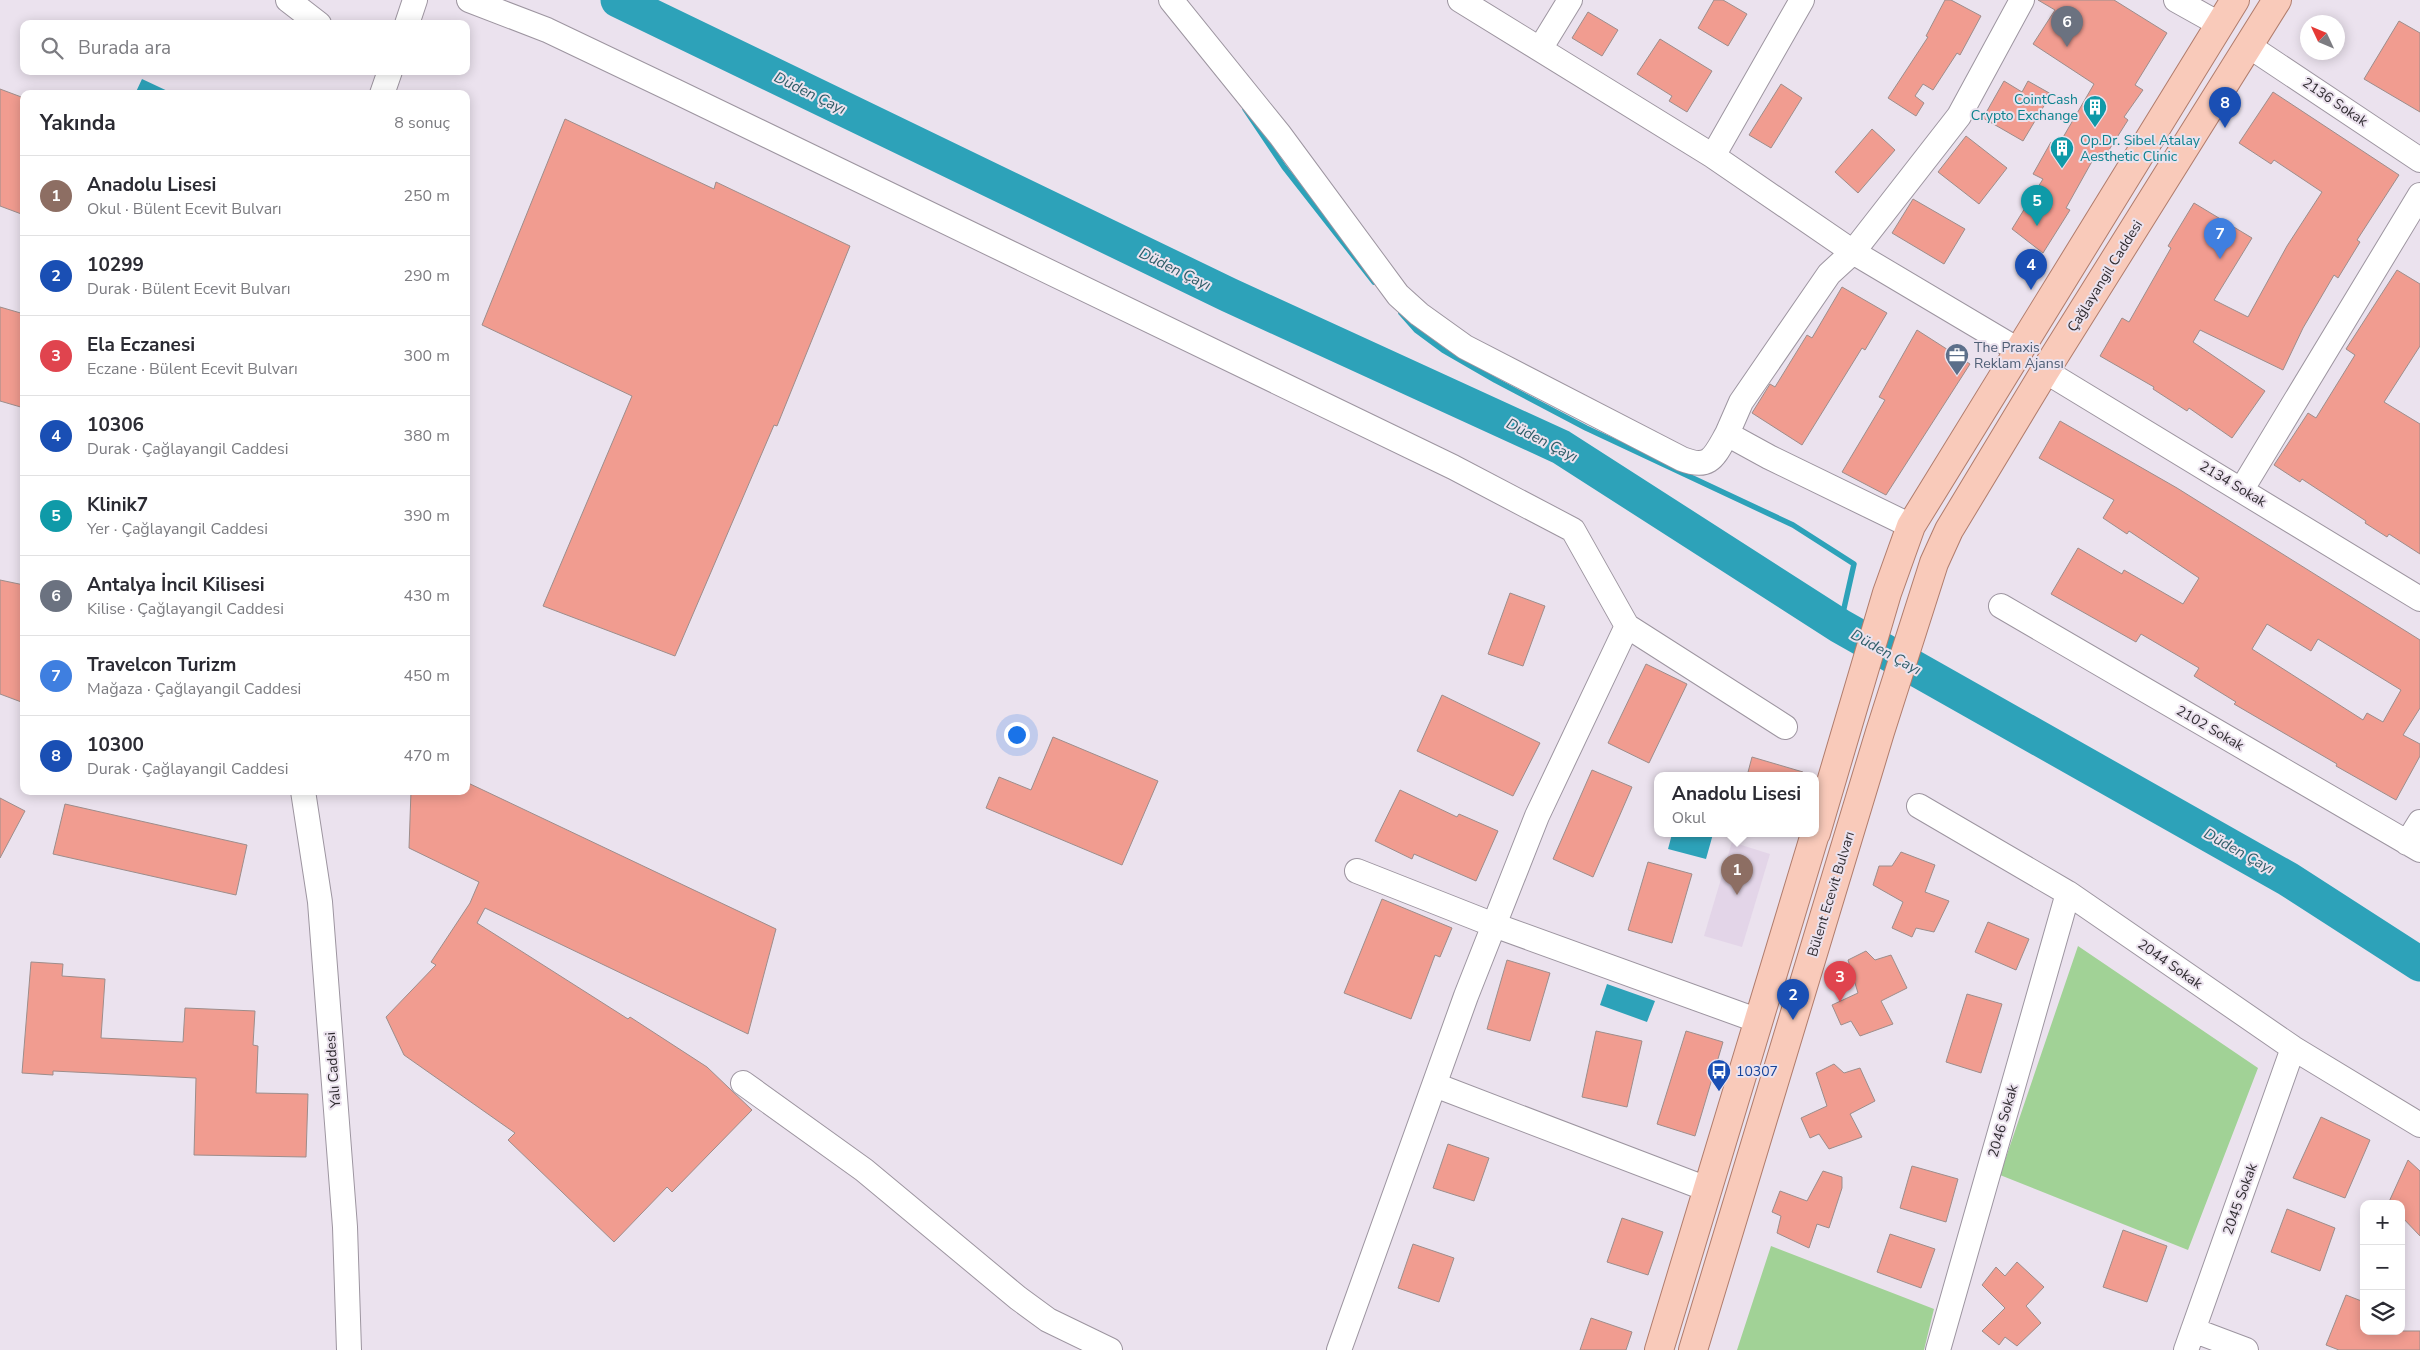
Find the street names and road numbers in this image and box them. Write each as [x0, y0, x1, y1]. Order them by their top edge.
street label: 2136 Sokak [2299, 73, 2372, 131]
street label: Çağlayangil Caddesi [2063, 217, 2147, 335]
street label: 2134 Sokak [2196, 457, 2271, 512]
street label: 2102 Sokak [2173, 701, 2248, 755]
street label: Bülent Ecevit Bulvarı [1803, 829, 1859, 959]
street label: 2044 Sokak [2134, 935, 2207, 994]
street label: Yalı Caddesi [321, 1031, 345, 1110]
street label: 2046 Sokak [1984, 1081, 2023, 1160]
street label: 2045 Sokak [2218, 1160, 2262, 1237]

